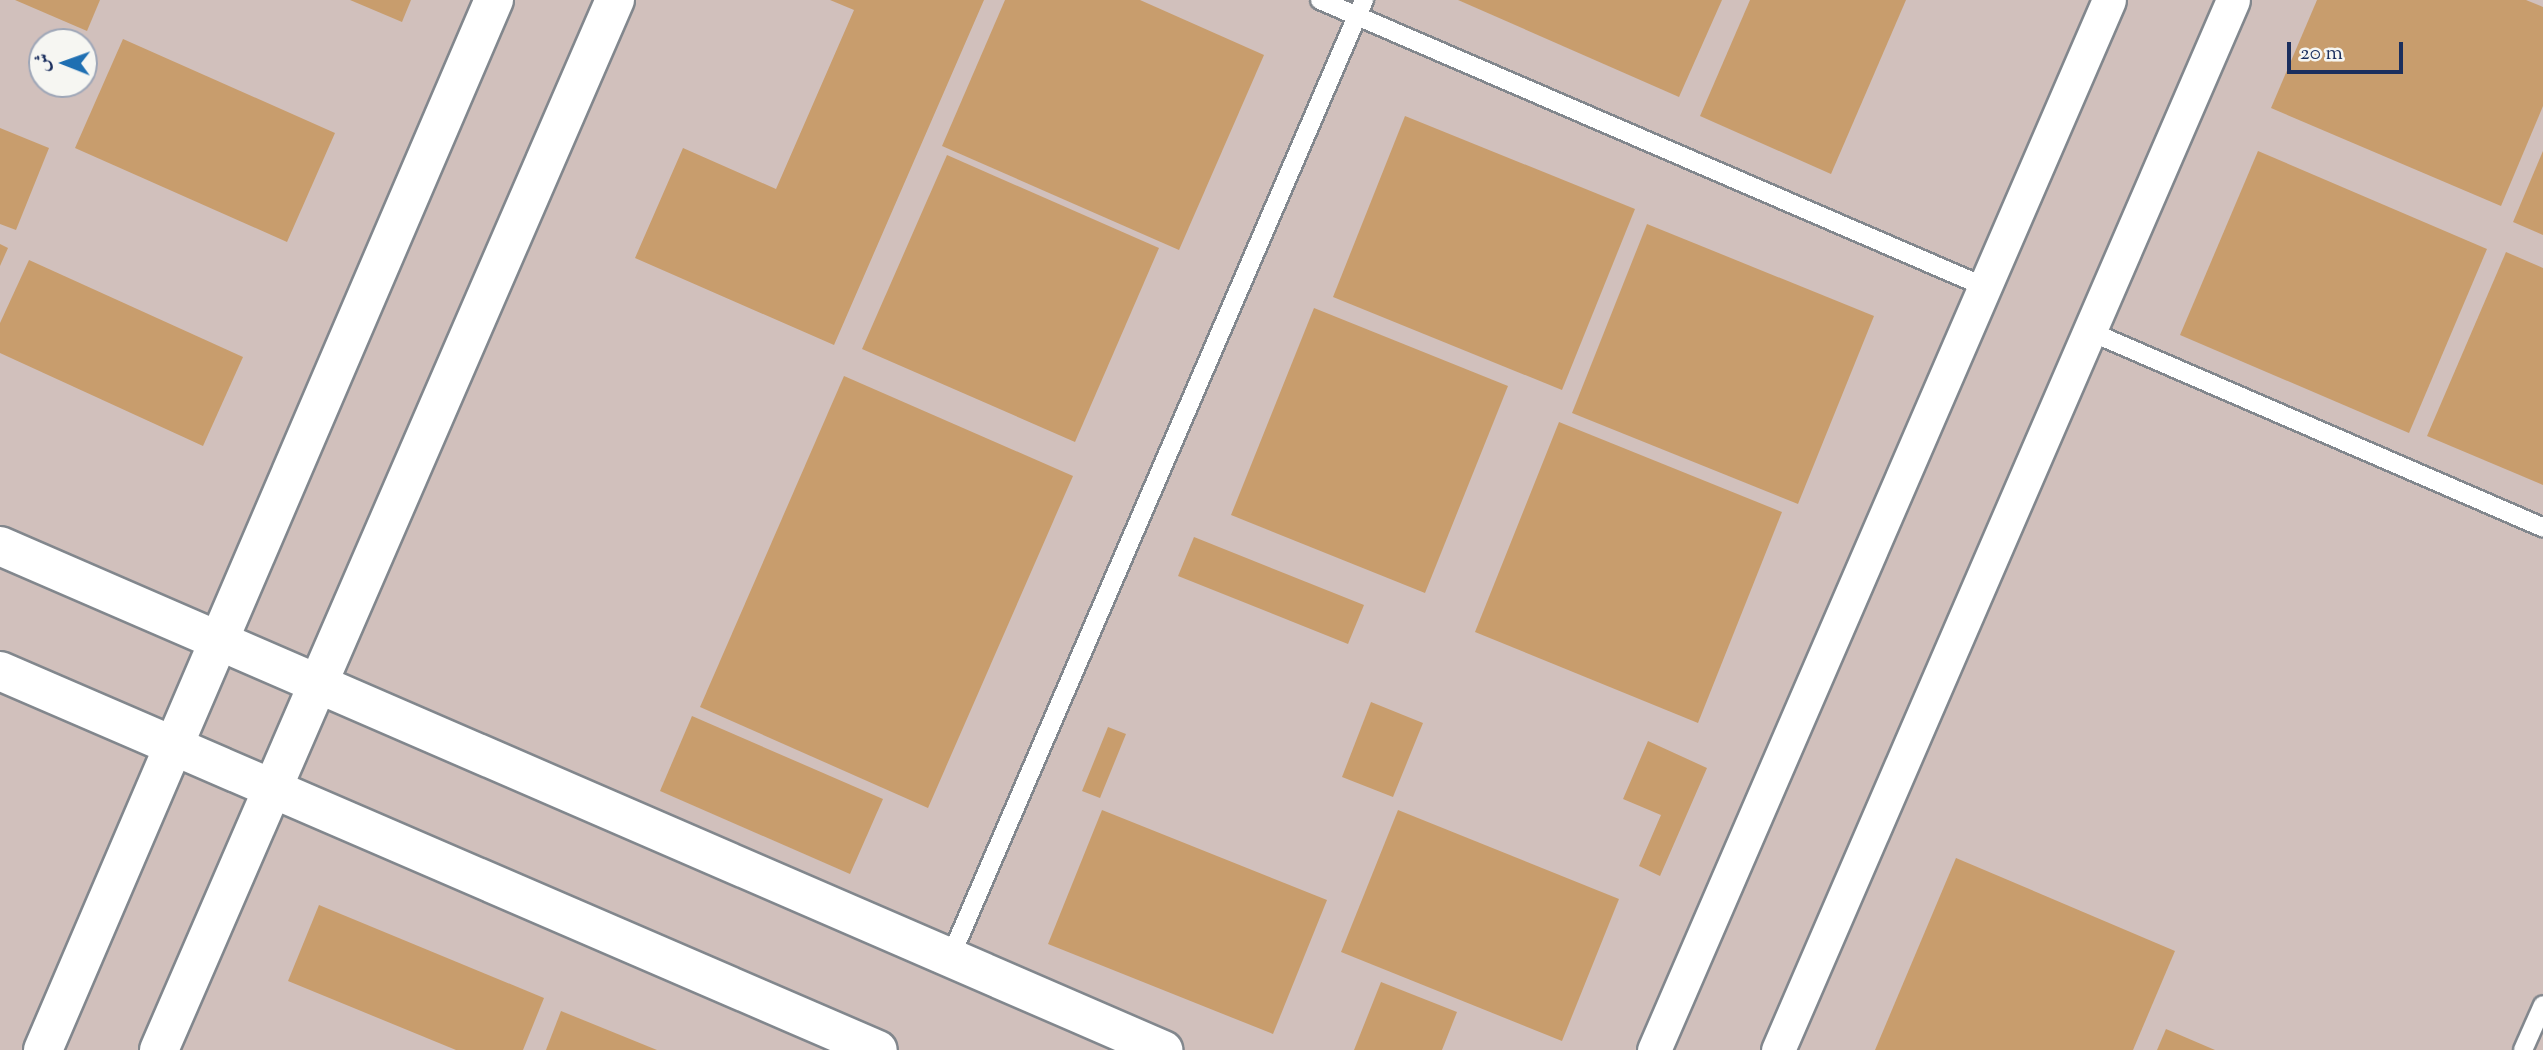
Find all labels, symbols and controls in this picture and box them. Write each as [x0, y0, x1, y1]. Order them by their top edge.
north arrow [28, 28, 98, 98]
scale bar [2291, 28, 2406, 72]
text: 20 m [2300, 39, 2343, 69]
text: ش [30, 53, 57, 72]

